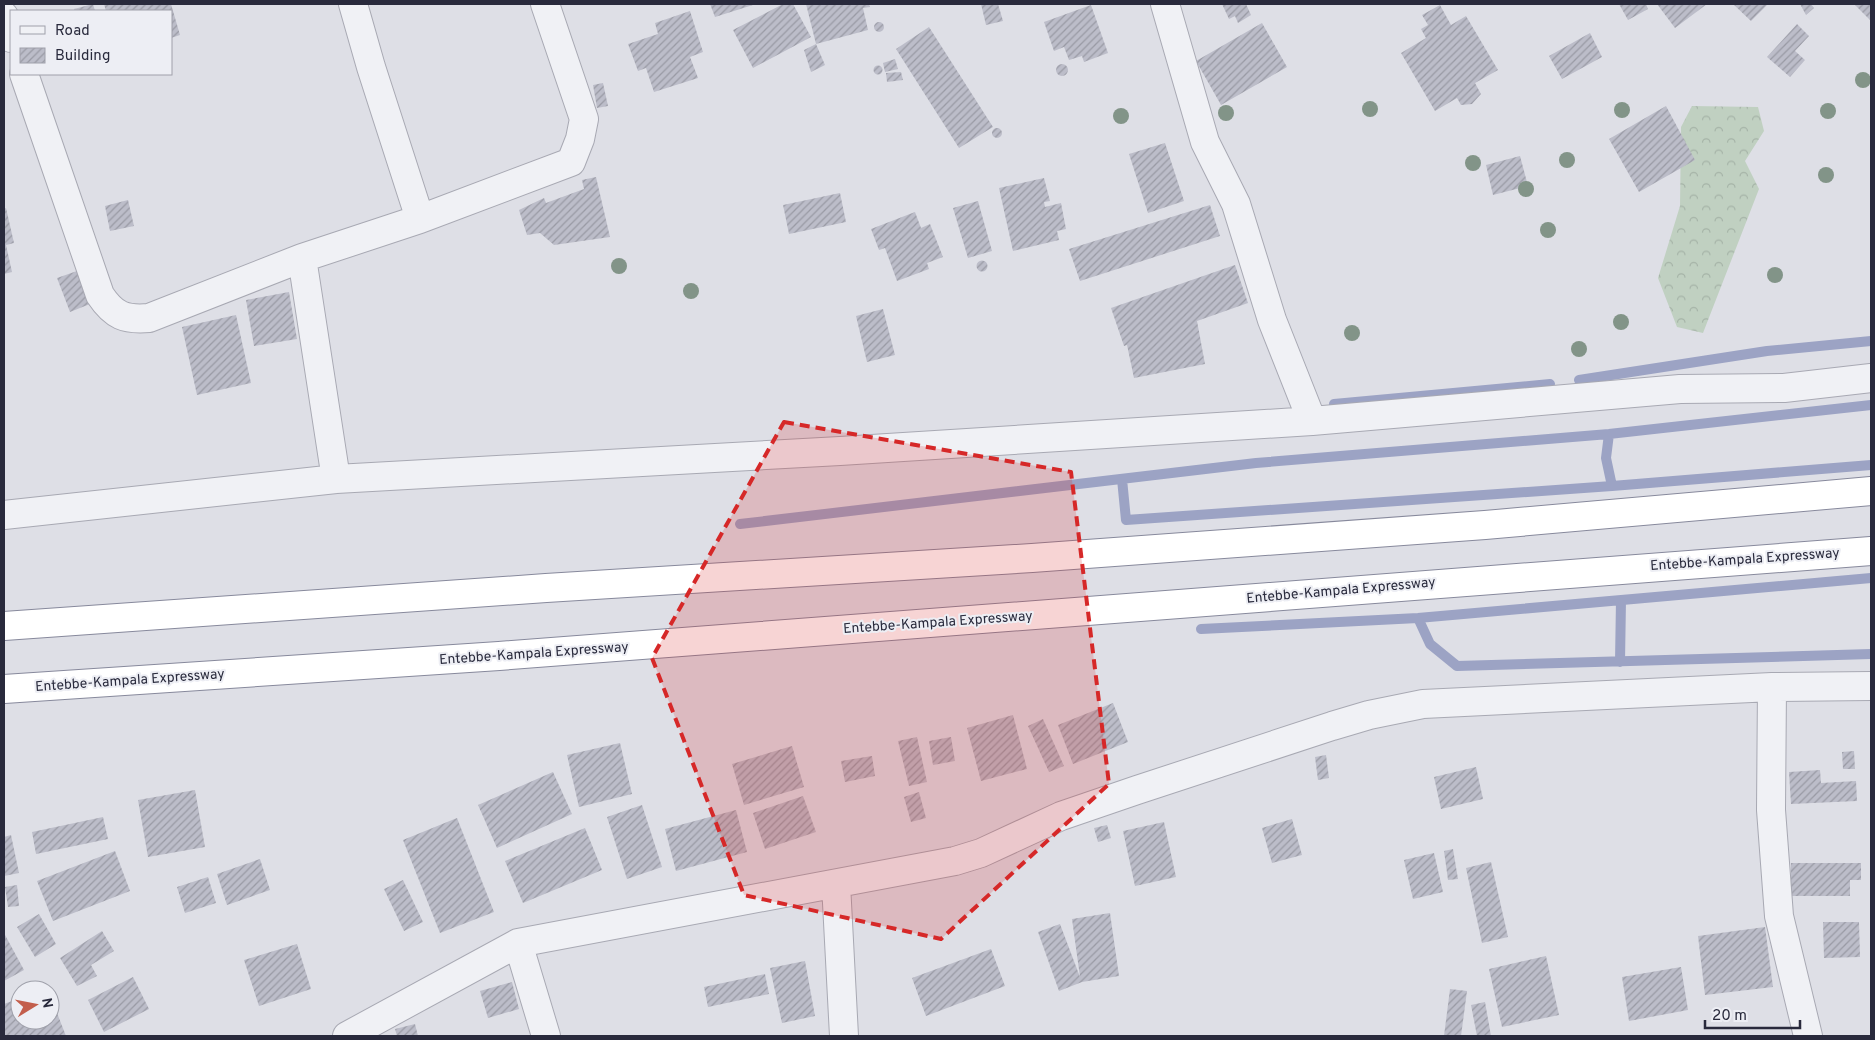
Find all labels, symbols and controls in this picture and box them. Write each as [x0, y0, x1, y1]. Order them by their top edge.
legend [10, 10, 172, 75]
text: Road [55, 22, 90, 41]
text: Building [55, 47, 110, 66]
street label: Entebbe-Kampala Expressway [1650, 545, 1840, 575]
street label: Entebbe-Kampala Expressway [1246, 574, 1436, 608]
street label: Entebbe-Kampala Expressway [843, 608, 1033, 638]
street label: Entebbe-Kampala Expressway [439, 639, 629, 669]
street label: Entebbe-Kampala Expressway [35, 666, 225, 696]
north arrow [10, 980, 60, 1030]
text: N [37, 997, 56, 1009]
scale bar [1705, 998, 1800, 1030]
text: 20 m [1712, 1007, 1747, 1026]

